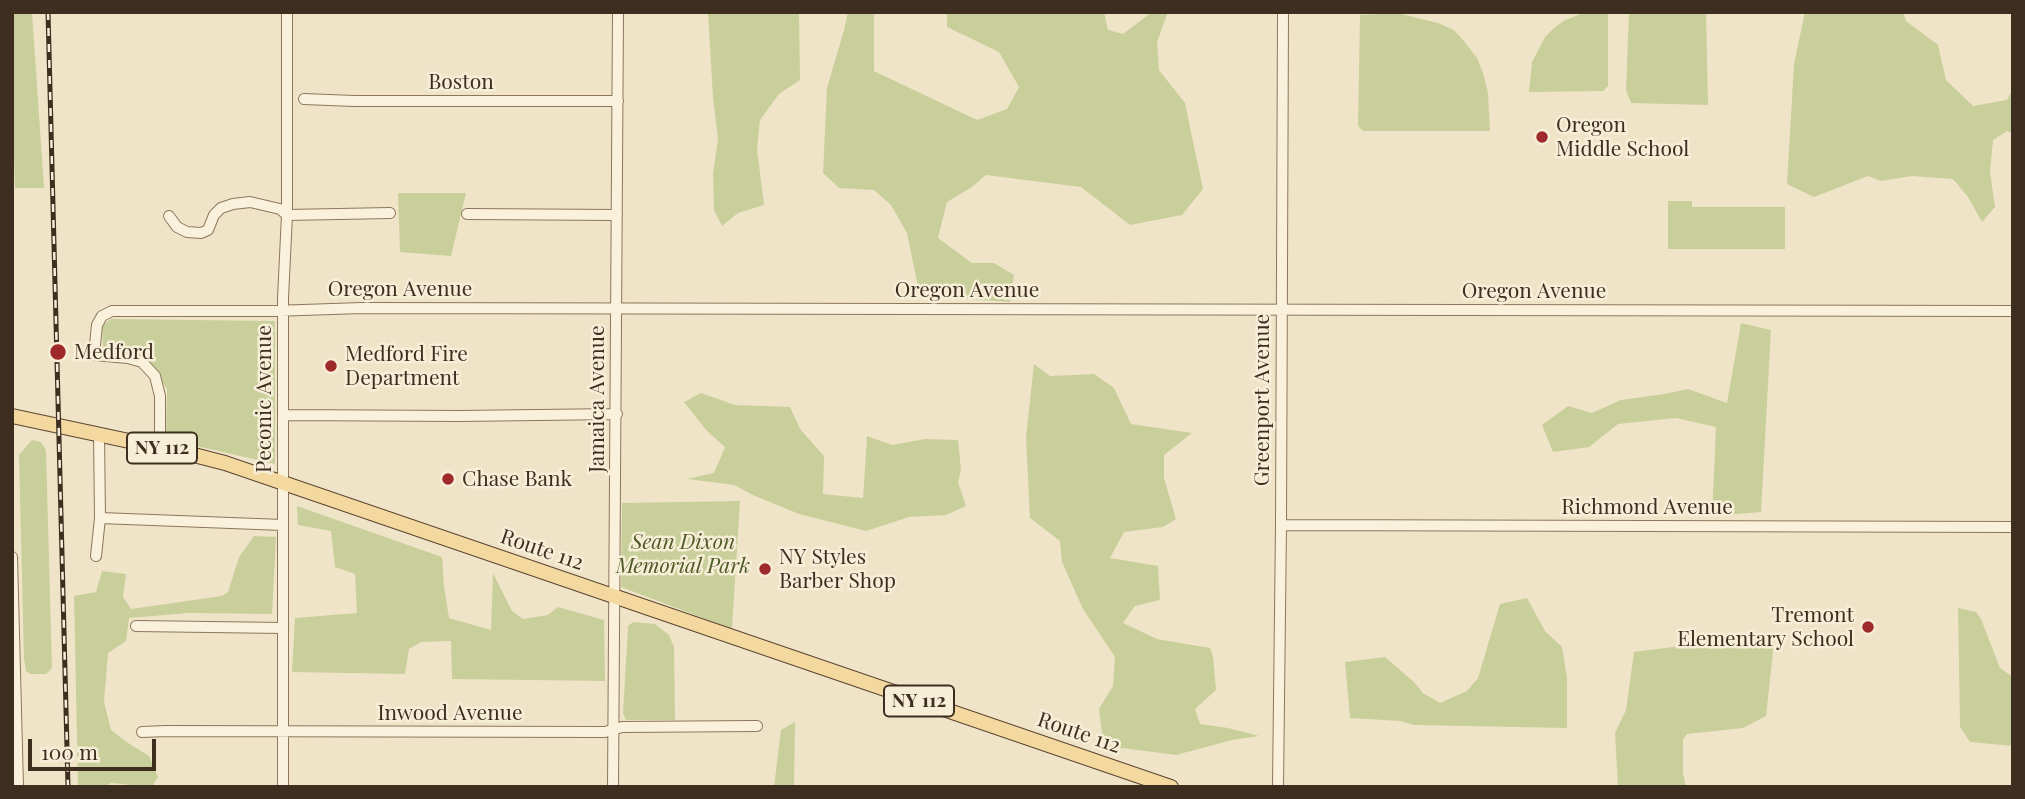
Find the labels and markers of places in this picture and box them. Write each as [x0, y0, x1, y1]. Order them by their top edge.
place label: Oregon Middle School [1556, 112, 1689, 162]
marker: Oregon Middle School [1534, 129, 1550, 145]
place label: Medford [74, 339, 154, 365]
place label: Medford Fire Department [345, 341, 468, 391]
marker: Medford [48, 342, 68, 362]
marker: Medford Fire Department [323, 358, 339, 374]
place label: Chase Bank [462, 466, 572, 492]
marker: Chase Bank [440, 471, 456, 487]
place label: NY Styles Barber Shop [779, 544, 896, 594]
marker: NY Styles Barber Shop [757, 561, 773, 577]
place label: Tremont Elementary School [1677, 602, 1854, 652]
marker: Tremont Elementary School [1860, 619, 1876, 635]

